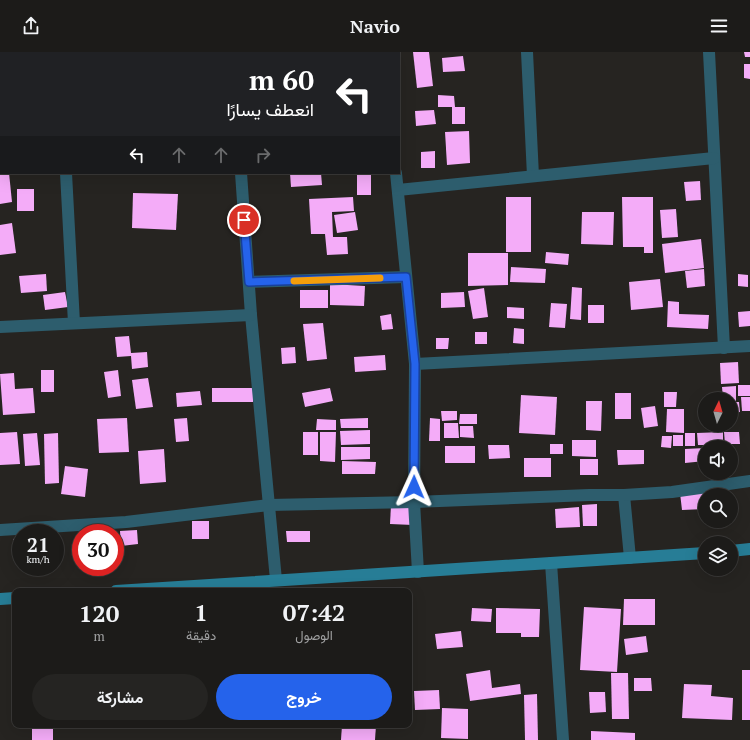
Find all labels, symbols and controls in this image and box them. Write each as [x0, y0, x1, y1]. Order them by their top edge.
text: Navio [350, 14, 400, 38]
icon: share [20, 15, 42, 37]
icon: menu [708, 15, 730, 37]
text: 60 m [249, 61, 314, 98]
icon: left [328, 68, 380, 120]
text: انعطف يسارًا [227, 97, 314, 121]
icon: left [126, 144, 148, 166]
icon: ahead [168, 144, 190, 166]
icon: ahead [210, 144, 232, 166]
icon: right [252, 144, 274, 166]
pin [227, 203, 261, 237]
icon: arrive [233, 209, 255, 231]
north arrow [698, 392, 738, 432]
map controls [698, 392, 738, 576]
button: sound [698, 440, 738, 480]
position arrow [393, 466, 435, 508]
button: search [698, 488, 738, 528]
speed limit sign: 30 [72, 524, 124, 576]
text: 21 [27, 531, 49, 558]
button: layers [698, 536, 738, 576]
text: km/h [26, 553, 50, 566]
text: 1 [194, 596, 208, 628]
text: 07:42 [283, 596, 345, 628]
text: 120 [79, 597, 119, 629]
text: دقيقة [186, 626, 216, 644]
text: الوصول [295, 626, 333, 644]
text: m [93, 627, 105, 645]
button: مشاركة [32, 674, 208, 720]
button: خروج [216, 674, 392, 720]

